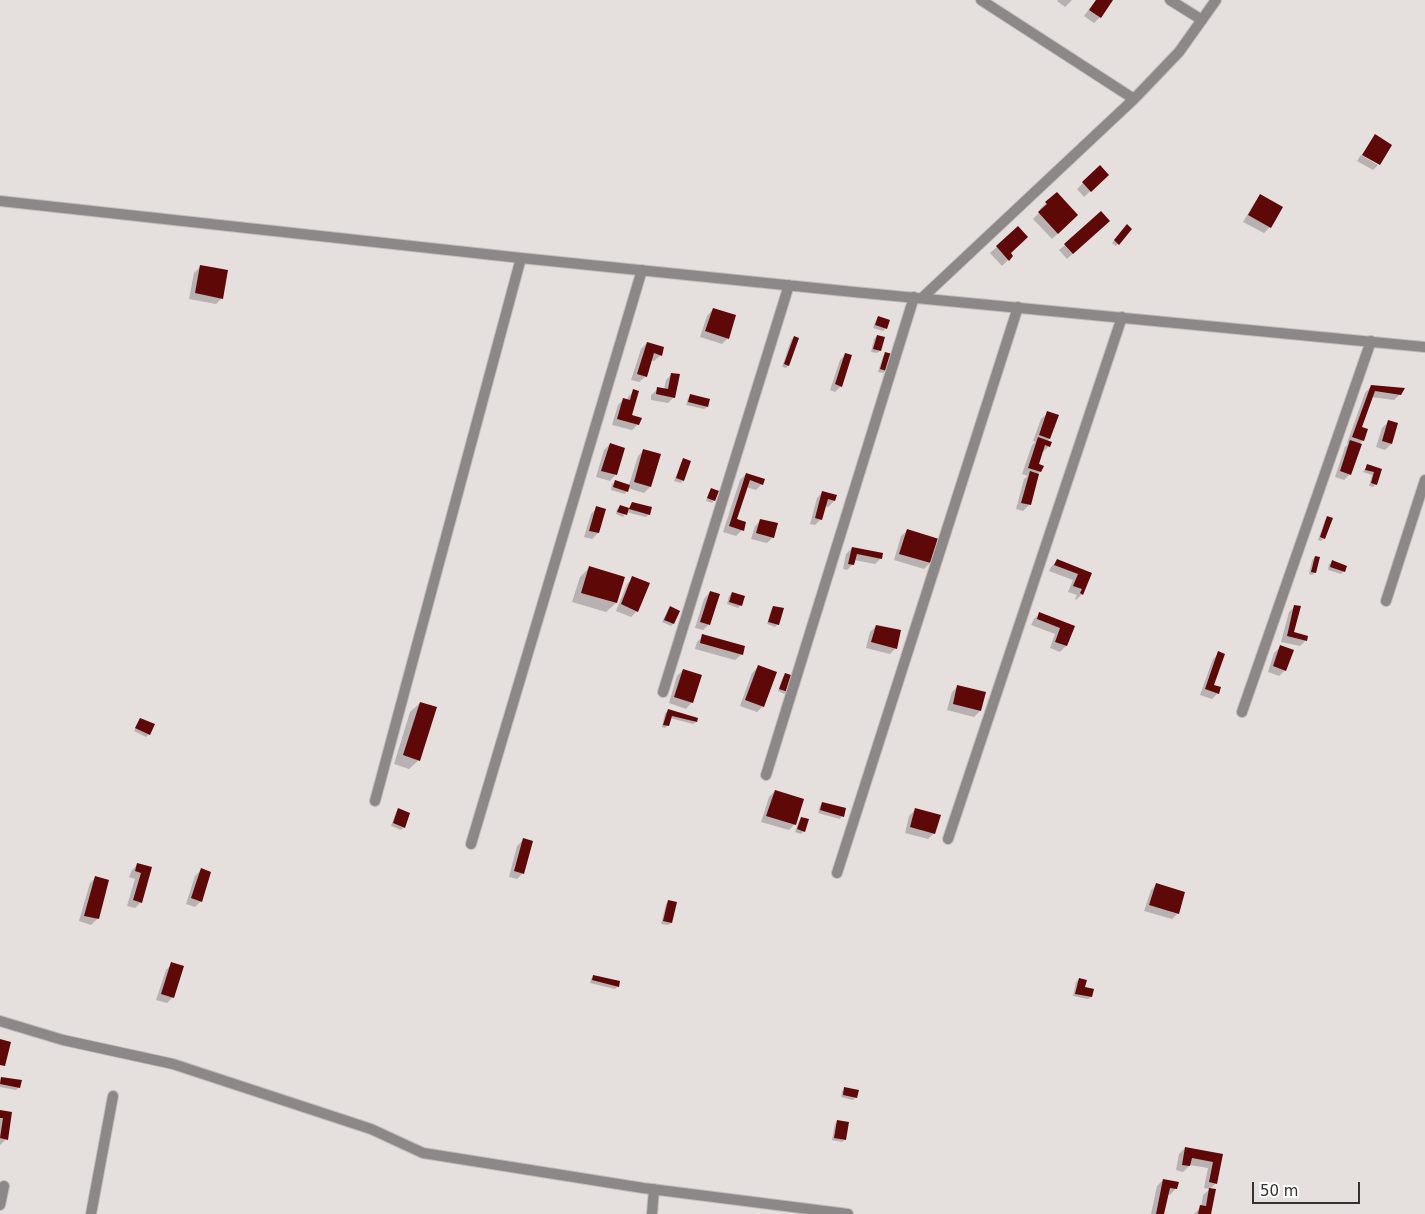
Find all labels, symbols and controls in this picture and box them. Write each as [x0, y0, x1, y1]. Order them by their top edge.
scale bar [1255, 1172, 1362, 1204]
text: 50 m [1260, 1182, 1298, 1200]

